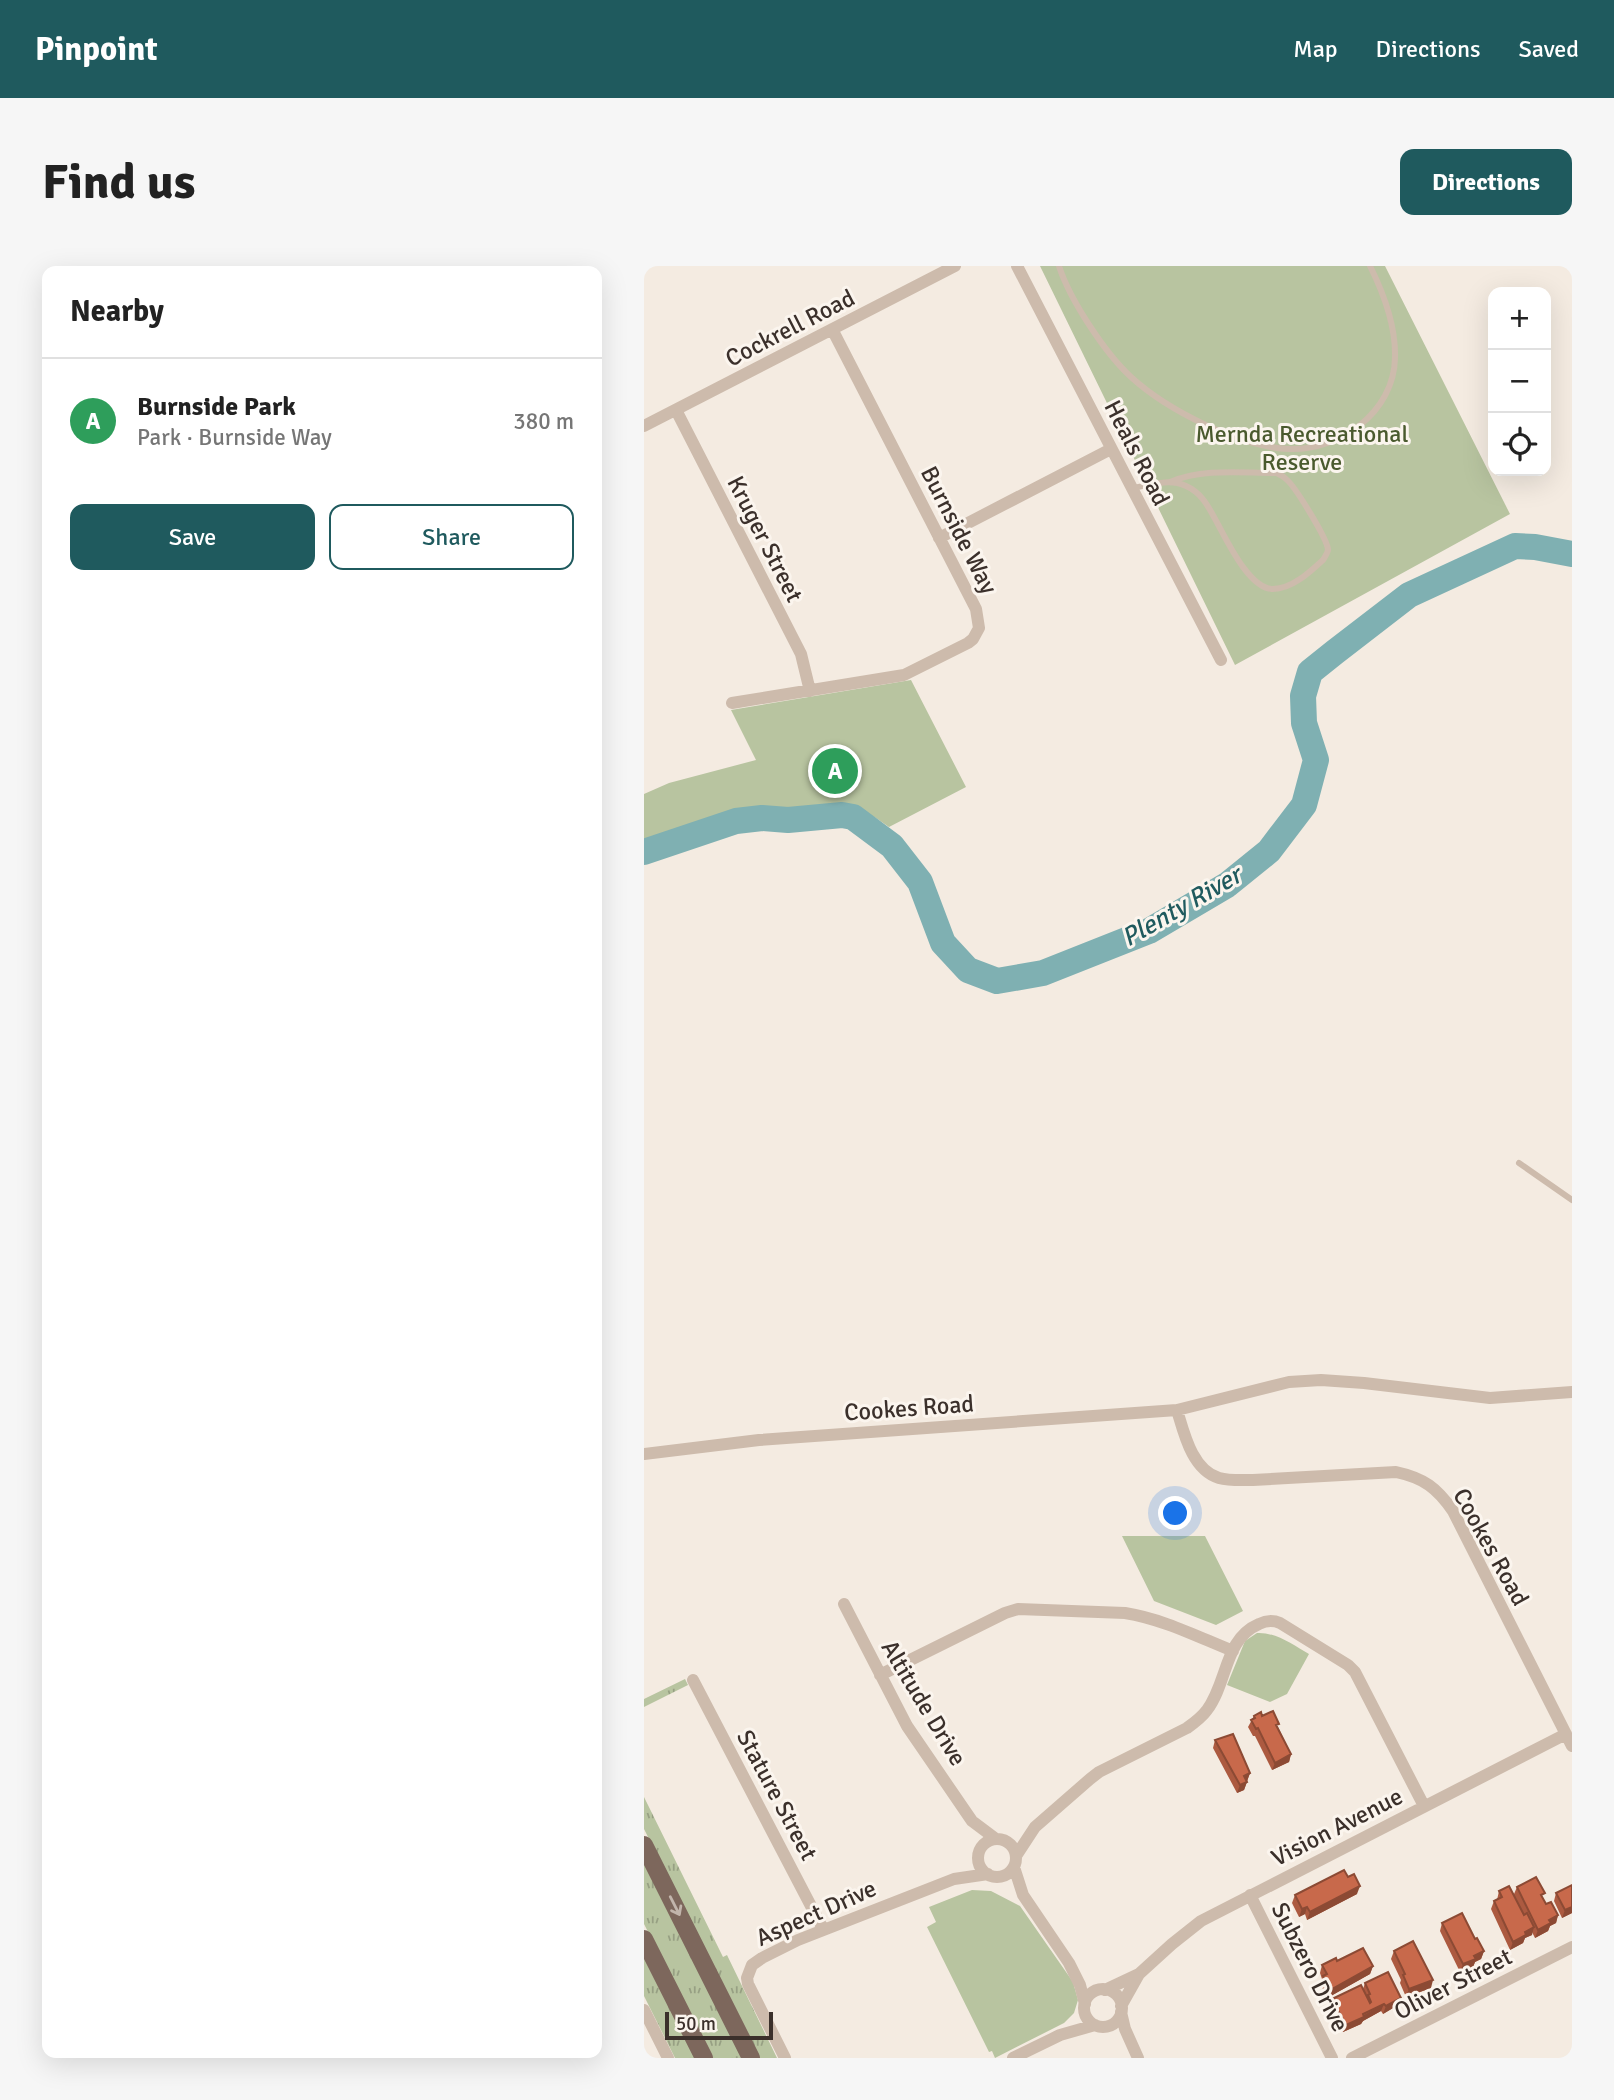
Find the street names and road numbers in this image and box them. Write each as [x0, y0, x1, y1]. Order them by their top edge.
street label: Cockrell Road [720, 283, 860, 373]
street label: Heals Road [1098, 395, 1176, 511]
street label: Burnside Way [914, 461, 1004, 599]
street label: Kruger Street [720, 471, 810, 607]
street label: Cookes Road [843, 1389, 975, 1427]
street label: Cookes Road [1446, 1483, 1536, 1611]
street label: Altitude Drive [875, 1635, 973, 1771]
street label: Stature Street [730, 1725, 824, 1865]
street label: Vision Avenue [1266, 1781, 1408, 1873]
street label: Aspect Drive [751, 1873, 881, 1953]
street label: Subzero Drive [1265, 1897, 1355, 2037]
street label: Oliver Street [1389, 1942, 1517, 2026]

